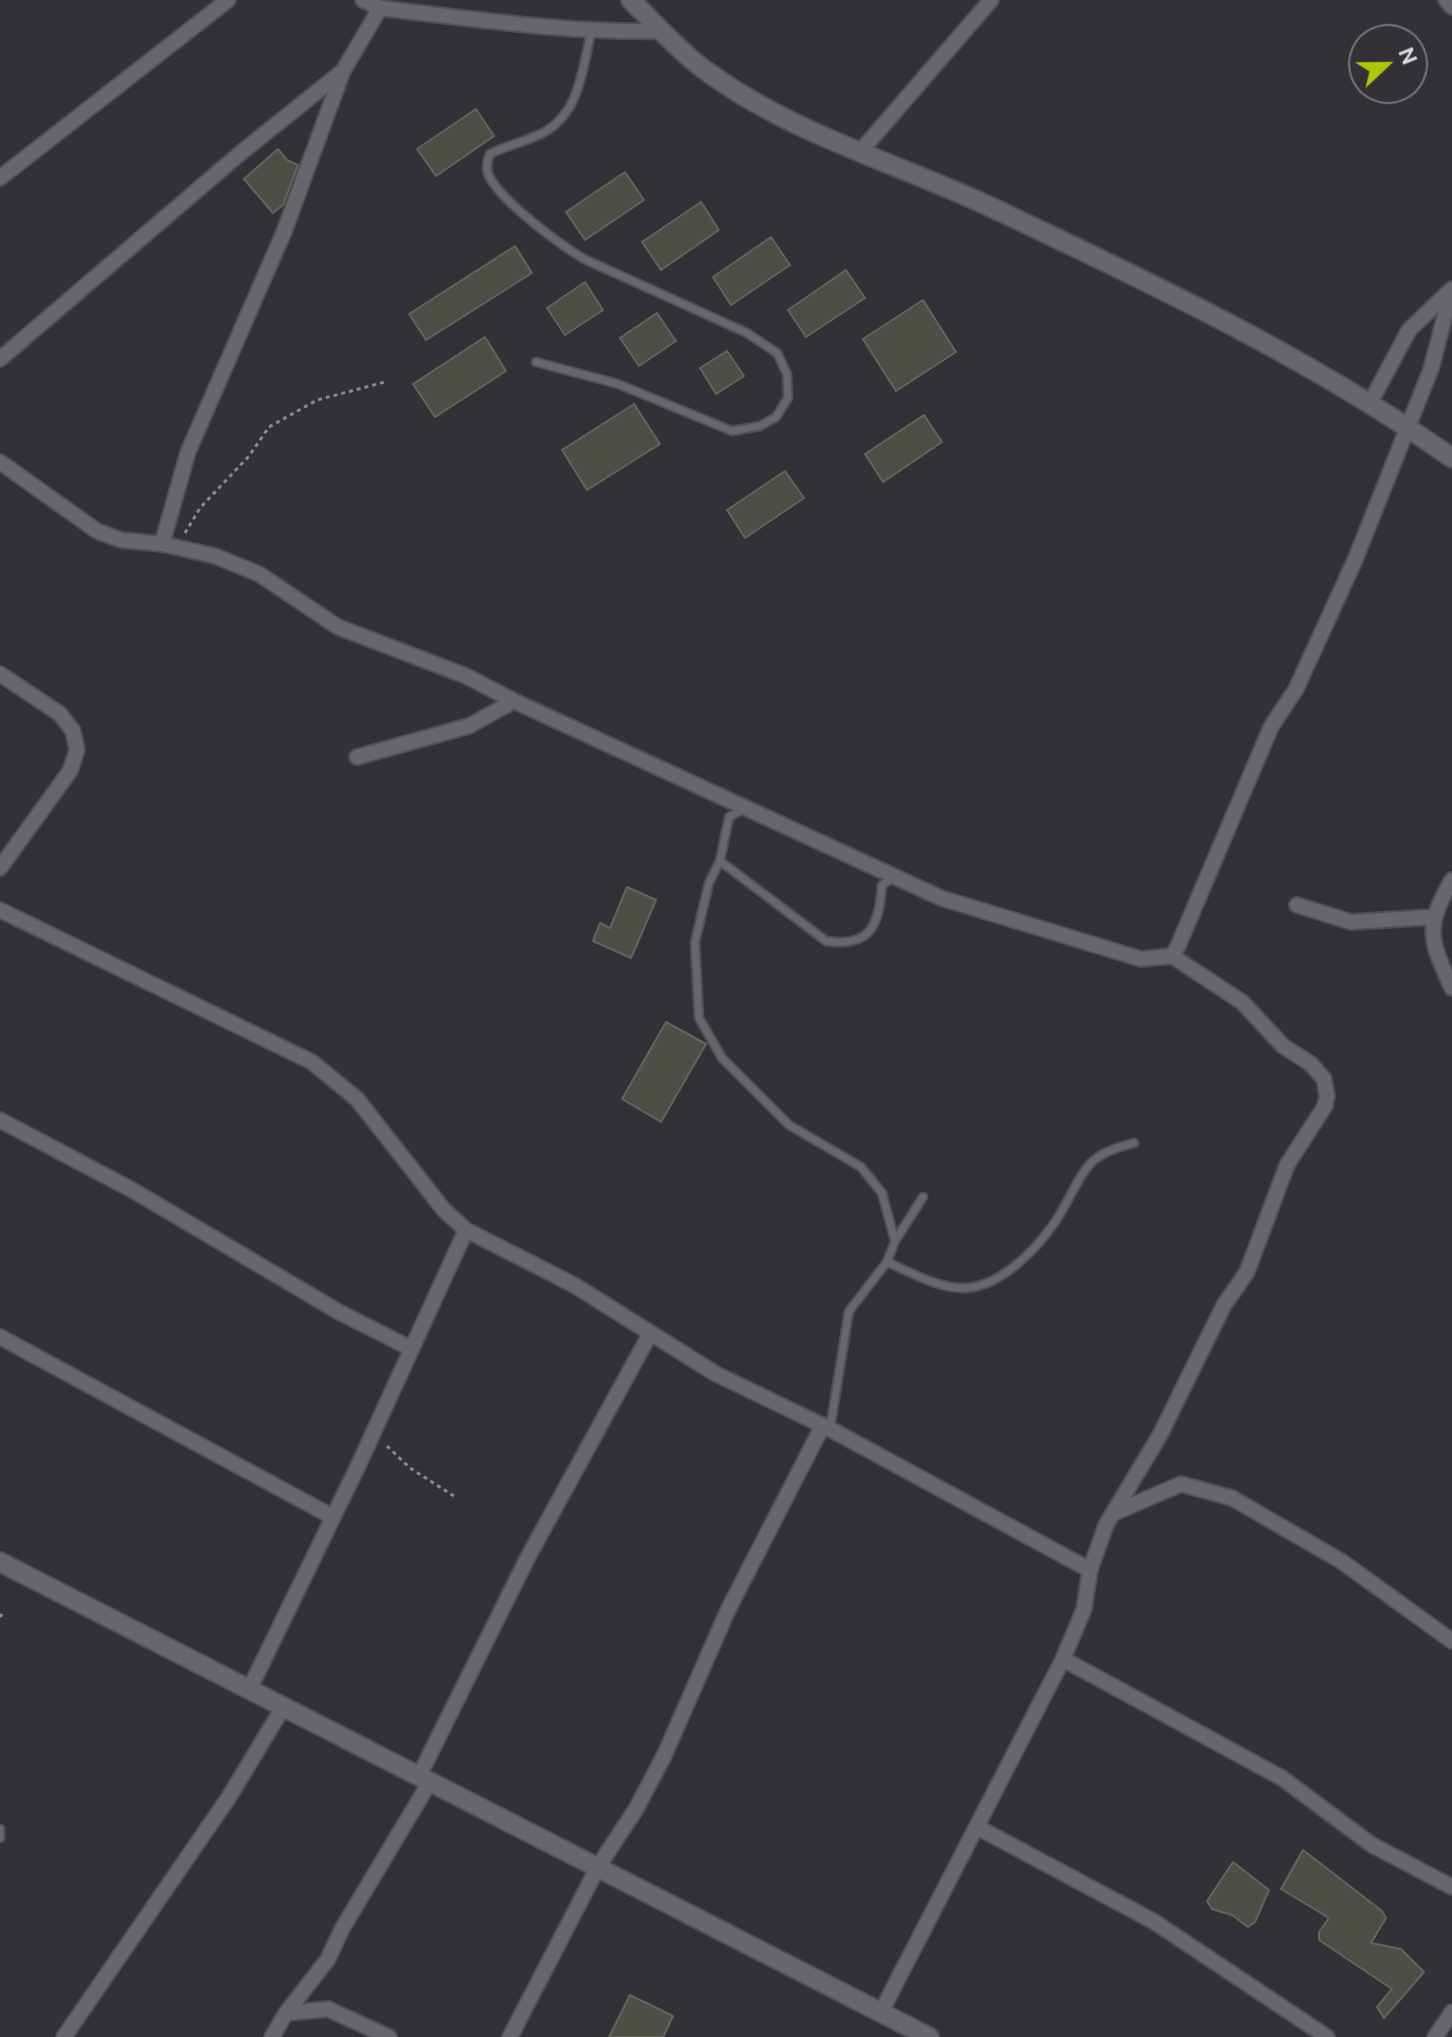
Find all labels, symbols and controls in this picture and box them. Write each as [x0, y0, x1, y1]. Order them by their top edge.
north arrow [1348, 24, 1428, 104]
text: N [1394, 43, 1424, 68]

